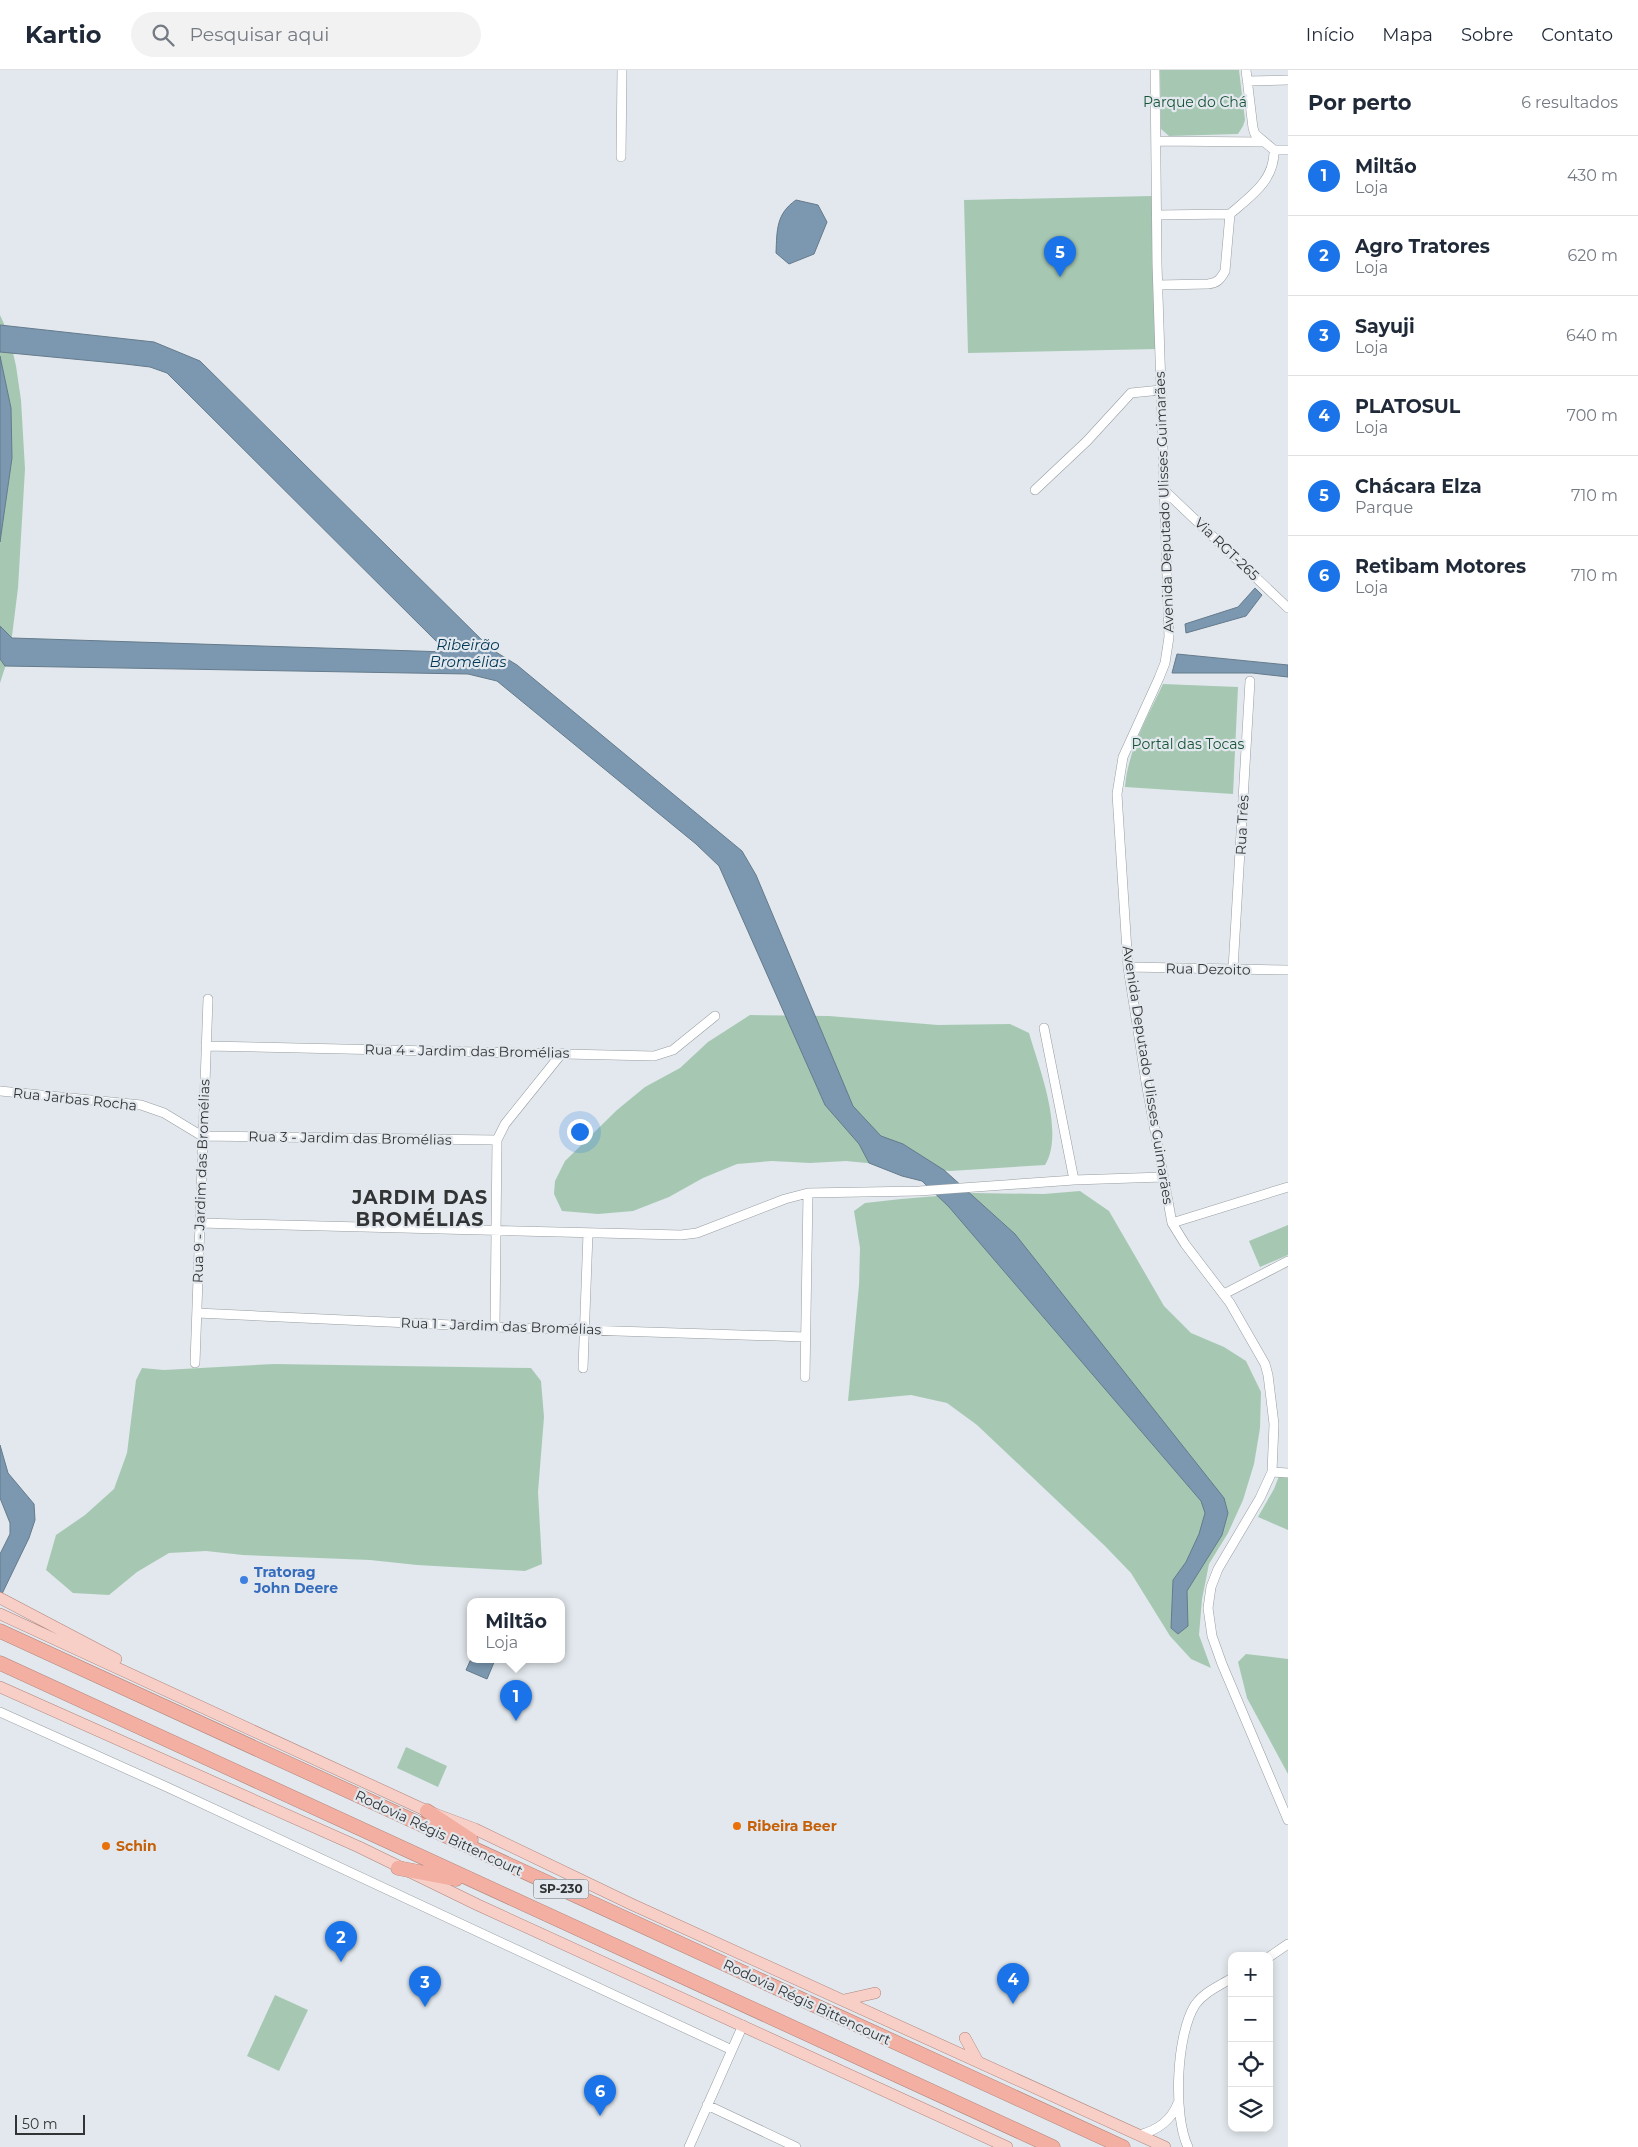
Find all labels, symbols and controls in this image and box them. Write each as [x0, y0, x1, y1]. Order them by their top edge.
search box [131, 12, 481, 57]
text: Kartio [25, 20, 101, 49]
icon: search [149, 21, 177, 49]
text: Pesquisar aqui [189, 23, 329, 46]
text: Início [1306, 24, 1354, 46]
text: Mapa [1382, 24, 1433, 46]
text: Sobre [1461, 24, 1513, 46]
text: Contato [1541, 24, 1613, 46]
text: Por perto [1308, 90, 1412, 115]
park label: Parque do Chá [1143, 93, 1247, 111]
text: 6 resultados [1521, 93, 1618, 112]
text: Miltão [1355, 155, 1417, 178]
text: 1 [1321, 166, 1327, 185]
text: 430 m [1567, 166, 1618, 185]
text: Loja [1355, 178, 1388, 197]
text: Agro Tratores [1355, 235, 1490, 258]
pin: 5 [1044, 236, 1076, 277]
text: 2 [1319, 246, 1329, 265]
text: 620 m [1567, 246, 1618, 265]
text: Loja [1355, 258, 1388, 277]
text: Sayuji [1355, 315, 1415, 338]
text: 3 [1319, 326, 1329, 345]
text: 640 m [1566, 326, 1618, 345]
text: Loja [1355, 338, 1388, 357]
street label: Avenida Deputado Ulisses Guimarães [1150, 371, 1178, 633]
text: PLATOSUL [1355, 395, 1460, 418]
text: 4 [1318, 406, 1330, 425]
text: 700 m [1567, 406, 1618, 425]
text: Loja [1355, 418, 1388, 437]
text: Chácara Elza [1355, 475, 1482, 498]
text: 5 [1319, 486, 1329, 505]
text: 710 m [1571, 486, 1618, 505]
text: Parque [1355, 498, 1413, 517]
street label: Via RGT-265 [1191, 514, 1263, 584]
text: Retibam Motores [1355, 555, 1526, 578]
text: 6 [1319, 566, 1329, 585]
text: 710 m [1571, 566, 1618, 585]
text: Loja [1355, 578, 1388, 597]
water label: Ribeirão Bromélias [429, 635, 507, 671]
park label: Portal das Tocas [1132, 735, 1245, 753]
street label: Rua Três [1231, 794, 1253, 855]
street label: Avenida Deputado Ulisses Guimarães [1119, 944, 1177, 1206]
street label: Rua Dezoito [1165, 959, 1251, 979]
street label: Rua 4 - Jardim das Bromélias [364, 1040, 570, 1062]
street label: Rua 9 - Jardim das Bromélias [188, 1079, 214, 1283]
street label: Rua Jarbas Rocha [12, 1084, 138, 1114]
your location [567, 1119, 593, 1145]
street label: Rua 3 - Jardim das Bromélias [248, 1127, 452, 1149]
district label: JARDIM DAS BROMÉLIAS [351, 1186, 488, 1231]
street label: Rua 1 - Jardim das Bromélias [400, 1314, 602, 1339]
place label: Tratorag John Deere [253, 1563, 338, 1597]
marker: Tratorag John Deere [238, 1574, 250, 1586]
popup [467, 1598, 565, 1663]
text: Miltão [485, 1610, 547, 1633]
text: Loja [485, 1633, 518, 1652]
pin: 1 [500, 1680, 532, 1721]
street label: Rodovia Régis Bittencourt [352, 1786, 526, 1880]
place label: Ribeira Beer [747, 1817, 837, 1835]
marker: Ribeira Beer [731, 1820, 743, 1832]
place label: Schin [116, 1837, 157, 1855]
marker: Schin [100, 1840, 112, 1852]
road number: SP-230 [534, 1880, 588, 1898]
pin: 2 [325, 1921, 357, 1962]
map controls [1228, 1952, 1273, 2132]
button: + [1228, 1952, 1273, 1997]
street label: Rodovia Régis Bittencourt [720, 1955, 894, 2049]
pin: 4 [997, 1963, 1029, 2004]
pin: 3 [409, 1966, 441, 2007]
button: − [1228, 1997, 1273, 2042]
button: locate [1228, 2042, 1273, 2087]
pin: 6 [584, 2075, 616, 2116]
button: layers [1228, 2087, 1273, 2132]
scale bar [15, 2112, 85, 2135]
text: 50 m [22, 2115, 58, 2133]

